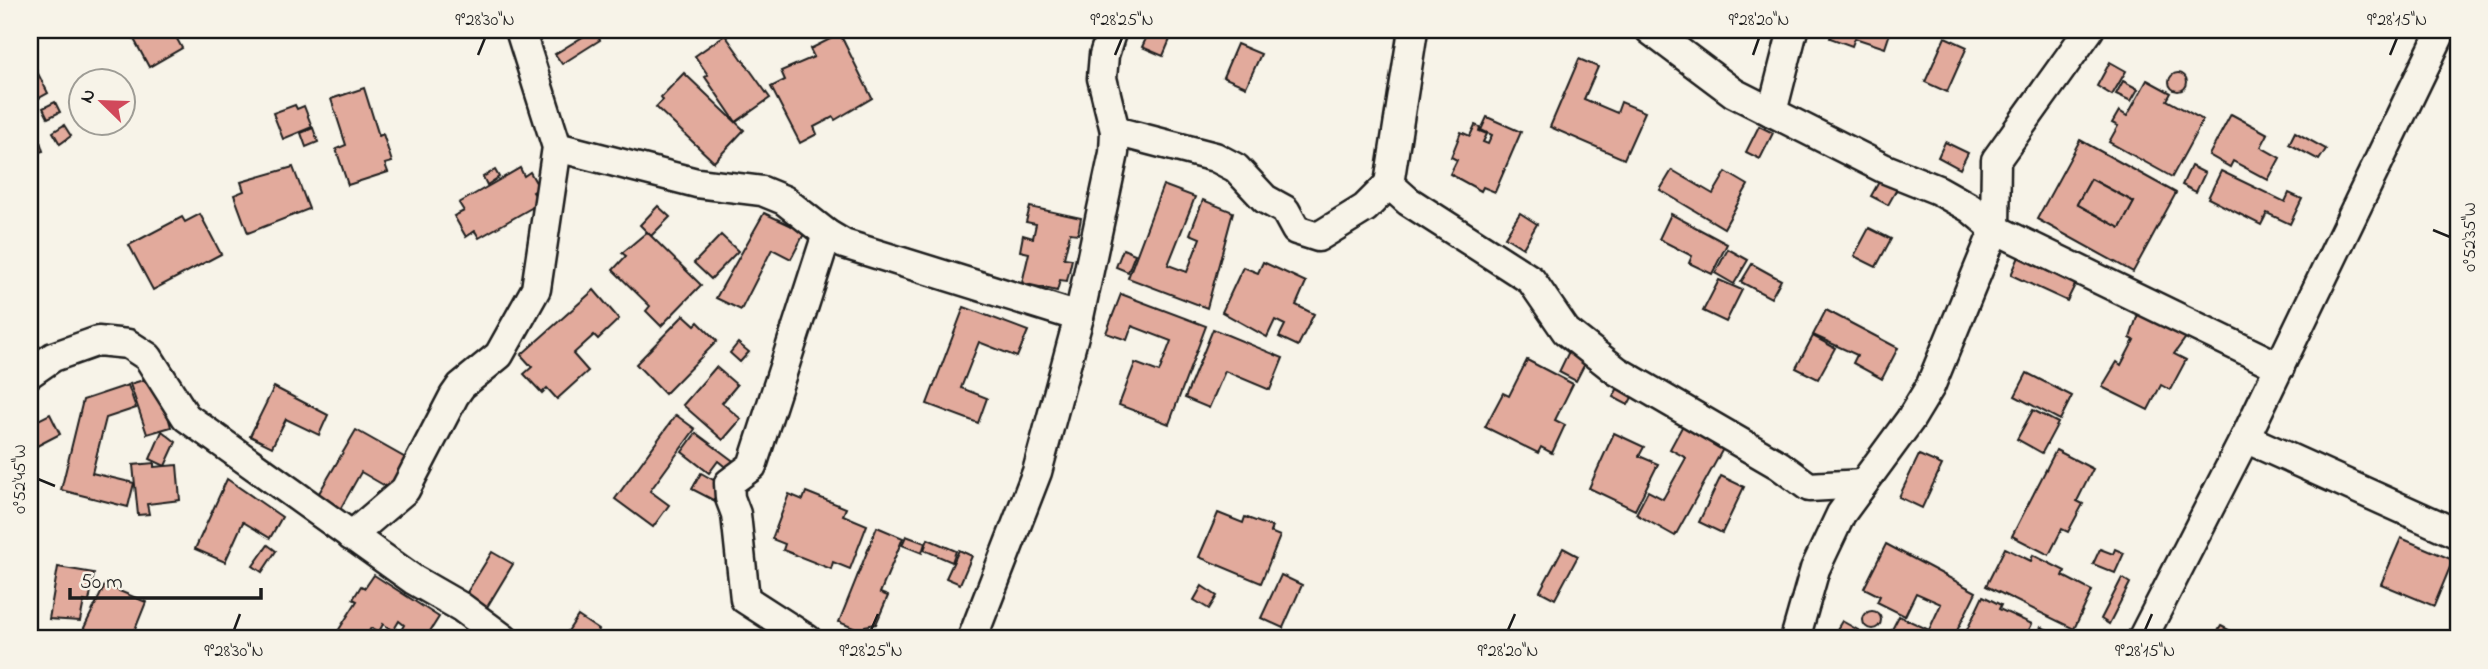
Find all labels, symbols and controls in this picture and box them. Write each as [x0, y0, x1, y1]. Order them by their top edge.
text: 9°28'30"N [455, 8, 515, 34]
text: 9°28'25"N [1090, 8, 1154, 34]
text: 9°28'20"N [1729, 8, 1789, 34]
text: 9°28'15"N [2367, 8, 2427, 34]
north arrow [66, 66, 136, 136]
text: N [74, 85, 104, 108]
text: 0°52'35"W [2458, 202, 2484, 272]
text: 0°52'45"W [8, 444, 34, 514]
scale bar [70, 557, 261, 601]
text: 50 m [80, 568, 123, 598]
text: 9°28'30"N [204, 639, 264, 665]
text: 9°28'25"N [839, 639, 903, 665]
text: 9°28'20"N [1478, 639, 1538, 665]
text: 9°28'15"N [2115, 639, 2175, 665]

